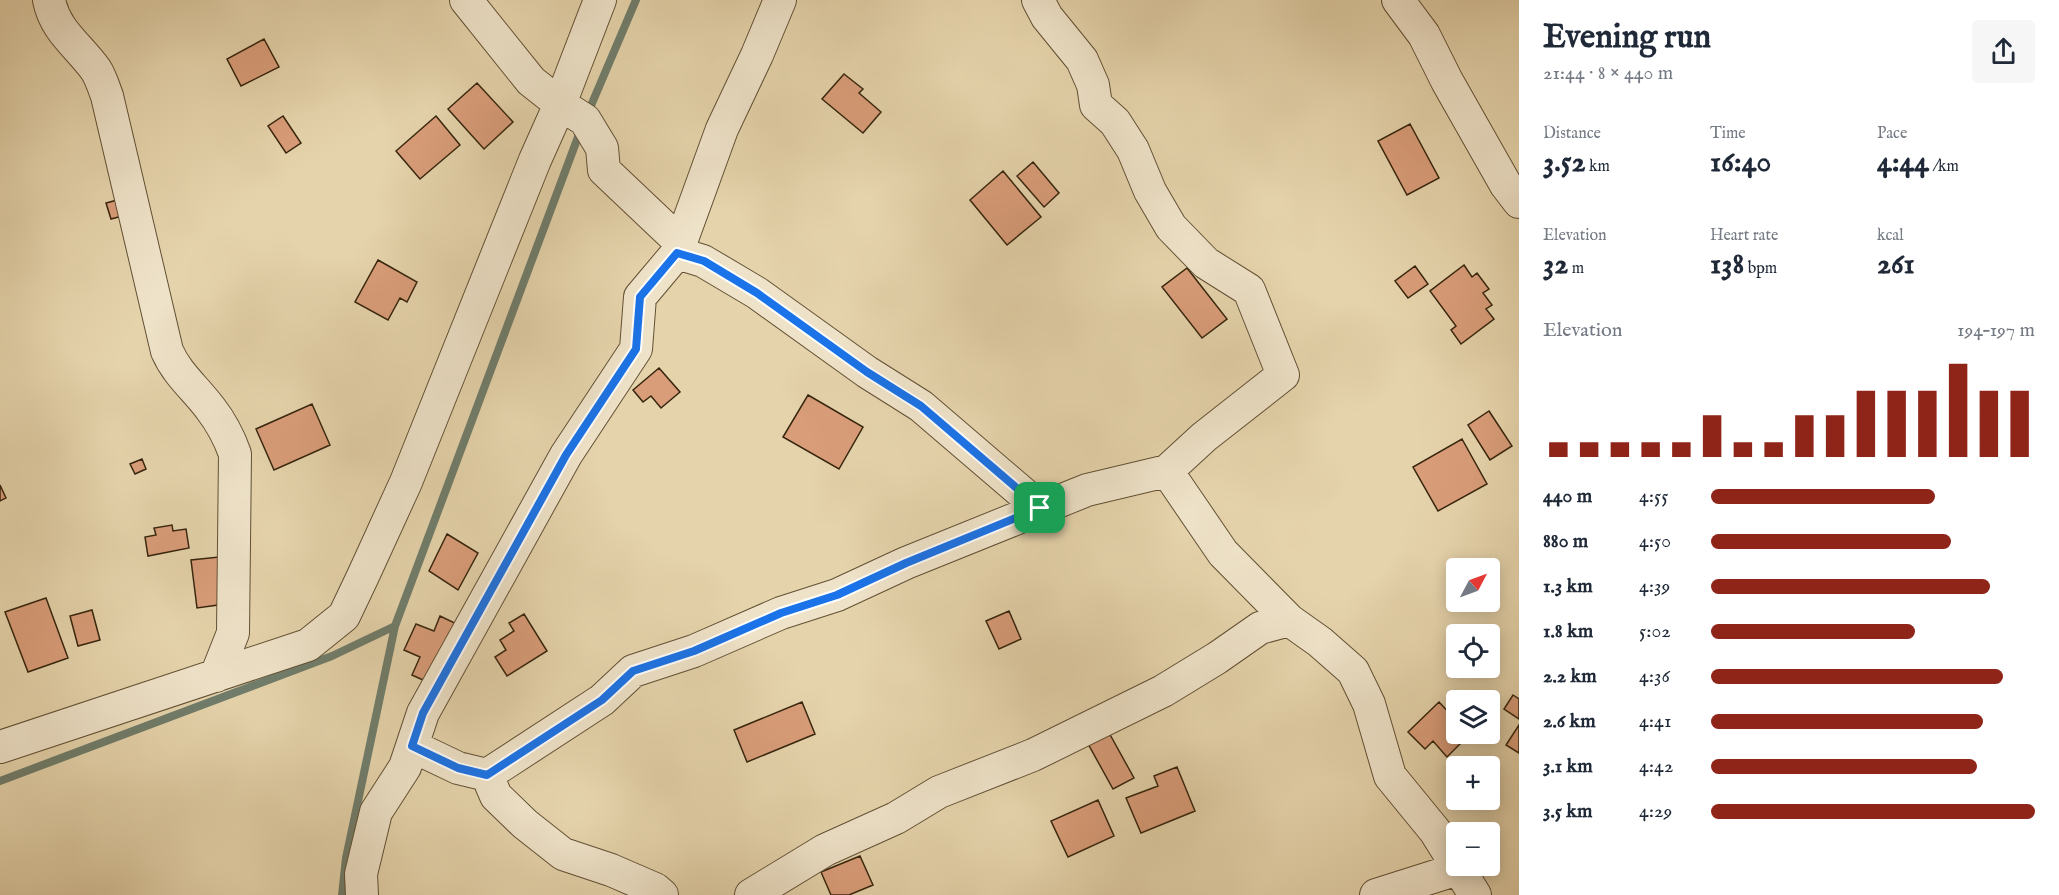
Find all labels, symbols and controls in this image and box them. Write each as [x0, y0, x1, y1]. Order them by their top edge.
text: Evening run [1543, 17, 1711, 59]
button: share [1972, 20, 2035, 83]
text: 21:44 · 8 × 440 m [1543, 61, 1673, 86]
text: Distance [1543, 124, 1601, 144]
text: Time [1710, 124, 1746, 144]
text: Pace [1877, 124, 1907, 144]
text: 3.52 [1543, 144, 1585, 182]
text: 16:40 [1710, 144, 1771, 182]
text: 4:44 [1877, 144, 1929, 182]
text: km [1585, 157, 1610, 177]
text: /km [1929, 157, 1959, 177]
text: Elevation [1543, 226, 1606, 246]
text: Heart rate [1710, 226, 1778, 246]
text: kcal [1877, 226, 1904, 246]
text: 32 [1543, 246, 1568, 284]
text: 138 [1710, 246, 1744, 284]
text: 261 [1877, 246, 1915, 284]
text: m [1568, 259, 1584, 279]
text: bpm [1744, 259, 1777, 279]
text: Elevation [1543, 318, 1622, 343]
text: 194–197 m [1957, 318, 2035, 343]
pin [1014, 482, 1065, 533]
text: 440 m [1543, 484, 1592, 509]
text: 4:55 [1639, 484, 1669, 509]
icon: arrive [1023, 491, 1056, 524]
text: 880 m [1543, 529, 1588, 554]
text: 4:50 [1639, 529, 1671, 554]
north arrow [1446, 558, 1500, 612]
map controls [1446, 558, 1500, 876]
text: 1.3 km [1543, 574, 1593, 599]
text: 4:39 [1639, 574, 1670, 599]
text: 1.8 km [1543, 619, 1593, 644]
text: 5:02 [1639, 619, 1671, 644]
button: locate [1446, 624, 1500, 678]
text: 2.2 km [1543, 664, 1597, 689]
text: 4:36 [1639, 664, 1670, 689]
button: layers [1446, 690, 1500, 744]
text: 2.6 km [1543, 709, 1596, 734]
text: 4:41 [1639, 709, 1671, 734]
text: 3.1 km [1543, 754, 1593, 779]
text: 4:42 [1639, 754, 1673, 779]
button: + [1446, 756, 1500, 810]
text: 3.5 km [1543, 799, 1593, 824]
text: 4:29 [1639, 799, 1672, 824]
button: − [1446, 822, 1500, 876]

